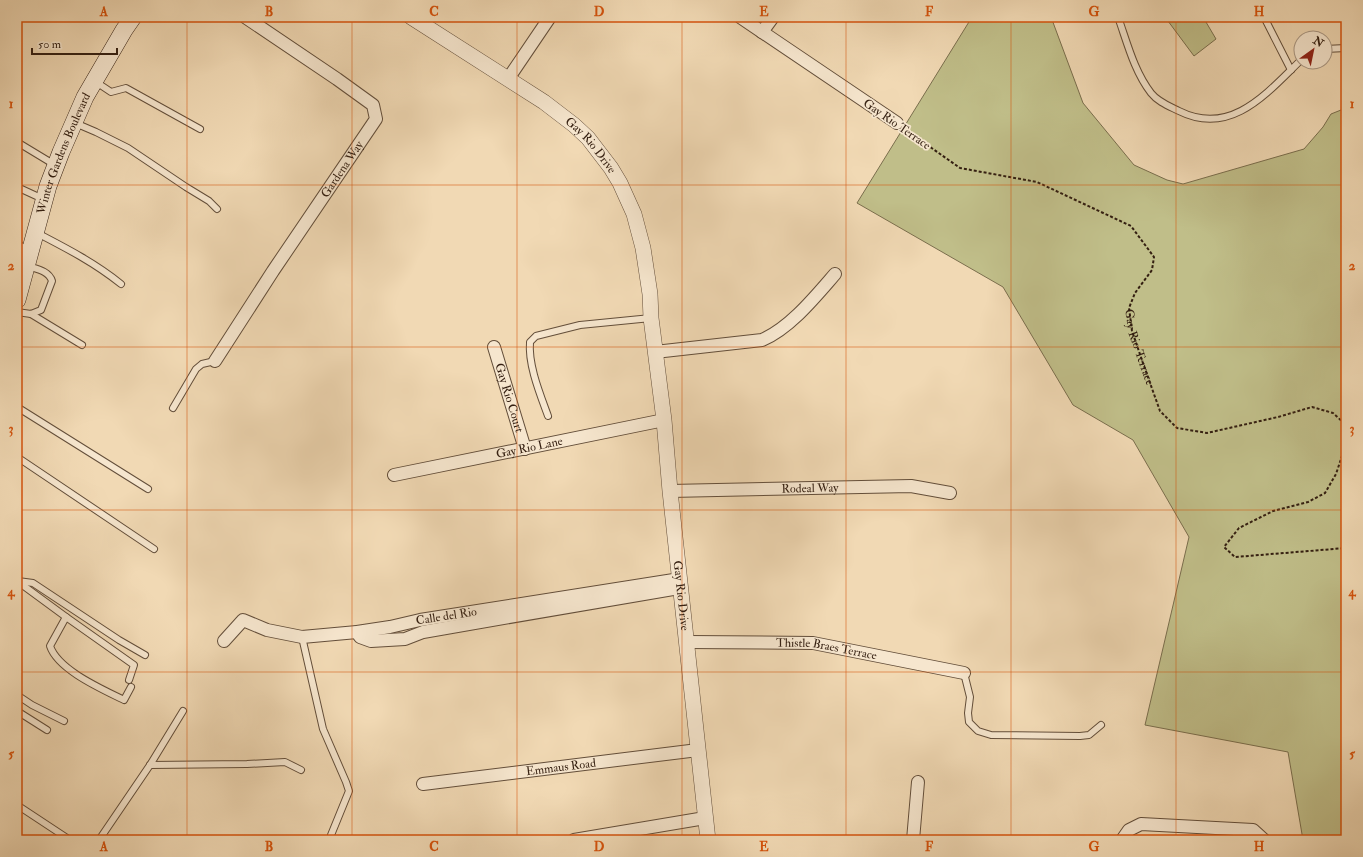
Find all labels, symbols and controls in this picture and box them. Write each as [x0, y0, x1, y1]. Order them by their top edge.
text: A [99, 4, 109, 20]
text: B [265, 4, 273, 20]
text: C [429, 4, 439, 20]
text: D [594, 4, 605, 20]
text: E [759, 4, 769, 20]
text: F [925, 4, 934, 20]
text: G [1089, 4, 1100, 20]
text: H [1254, 4, 1265, 20]
scale bar [32, 30, 117, 56]
north arrow [1293, 30, 1333, 70]
text: N [1310, 33, 1327, 51]
text: 50 m [38, 37, 62, 52]
street label: Winter Gardens Boulevard [33, 90, 94, 217]
text: 1 [9, 96, 14, 112]
street label: Gay Rio Terrace [860, 96, 933, 153]
text: 1 [1350, 96, 1355, 112]
street label: Gay Rio Drive [562, 114, 619, 176]
street label: Gardena Way [318, 138, 367, 201]
text: 2 [8, 258, 15, 274]
text: 2 [1349, 258, 1356, 274]
street label: Gay Rio Terrace [1121, 308, 1157, 387]
street label: Gay Rio Court [491, 361, 527, 435]
text: 3 [9, 421, 14, 437]
text: 3 [1350, 421, 1355, 437]
street label: Gay Rio Lane [495, 434, 564, 462]
street label: Rodeal Way [781, 480, 839, 497]
street label: Gay Rio Drive [670, 560, 692, 631]
text: 4 [6, 584, 15, 600]
text: 4 [1347, 584, 1356, 600]
street label: Calle del Rio [415, 604, 478, 629]
street label: Thistle Braes Terrace [776, 636, 878, 664]
text: 5 [8, 746, 14, 762]
text: 5 [1349, 746, 1355, 762]
street label: Emmaus Road [525, 756, 597, 779]
text: A [99, 839, 109, 855]
text: B [265, 839, 273, 855]
text: C [429, 839, 439, 855]
text: D [594, 839, 605, 855]
text: E [759, 839, 769, 855]
text: F [925, 839, 934, 855]
text: G [1089, 839, 1100, 855]
text: H [1254, 839, 1265, 855]

